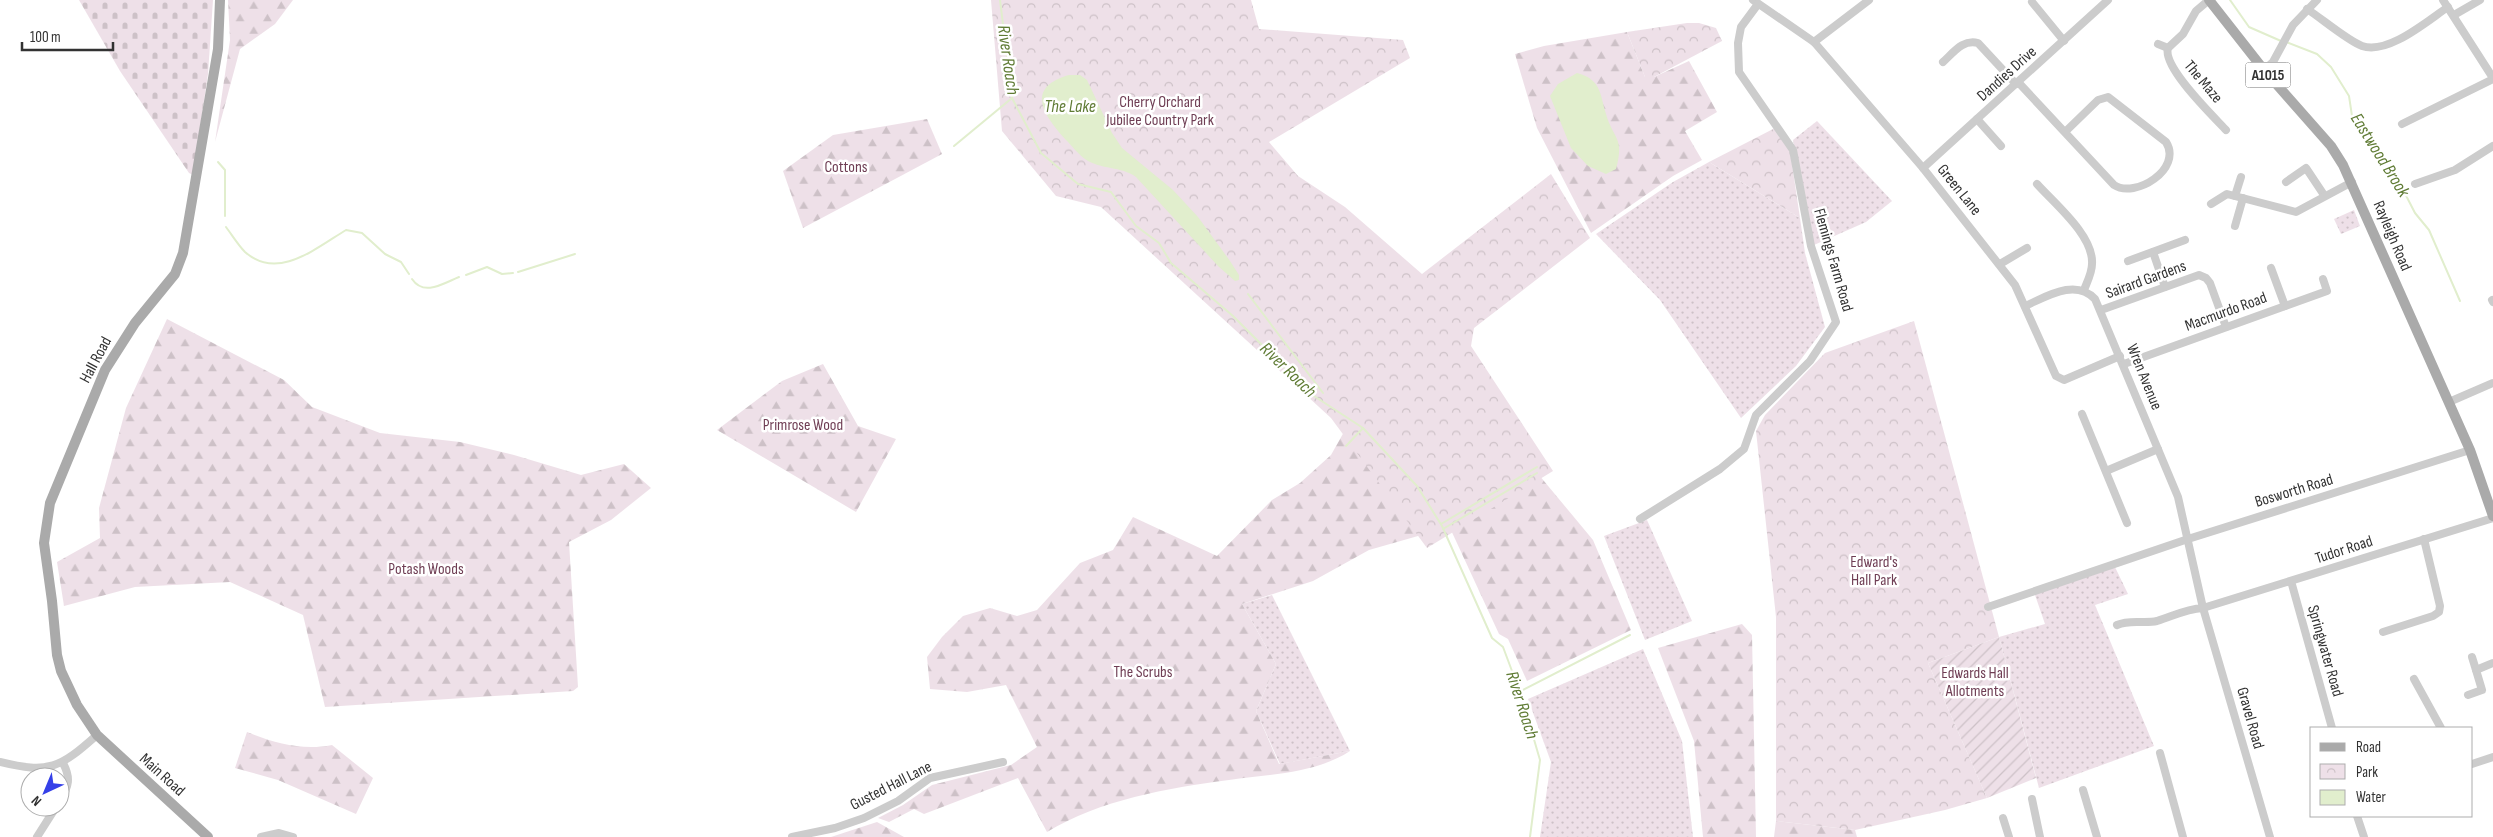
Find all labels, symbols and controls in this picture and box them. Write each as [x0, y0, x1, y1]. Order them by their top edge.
scale bar [22, 20, 114, 52]
water label: River Roach [993, 24, 1023, 97]
text: 100 m [30, 28, 61, 47]
street label: Dandies Drive [1973, 42, 2041, 106]
street label: The Maze [2180, 57, 2226, 107]
road number: A1015 [2246, 62, 2290, 88]
park label: Cherry Orchard Jubilee Country Park [1105, 93, 1214, 130]
water label: The Lake [1044, 96, 1096, 117]
water label: Eastwood Brook [2346, 109, 2415, 202]
park label: Cottons [824, 158, 868, 177]
street label: Green Lane [1933, 161, 1985, 219]
street label: Rayleigh Road [2369, 198, 2415, 274]
street label: Flemings Farm Road [1809, 206, 1857, 314]
street label: Sairard Gardens [2103, 257, 2189, 303]
street label: Macmurdo Road [2182, 288, 2270, 336]
street label: Hall Road [76, 334, 116, 386]
water label: River Roach [1256, 338, 1321, 402]
street label: Wren Avenue [2122, 341, 2166, 413]
park label: Primrose Wood [763, 416, 843, 435]
street label: Bosworth Road [2253, 470, 2335, 512]
street label: Tudor Road [2313, 532, 2375, 568]
park label: Edward's Hall Park [1850, 553, 1898, 590]
park label: Potash Woods [388, 560, 464, 579]
street label: Springwater Road [2303, 603, 2347, 699]
park label: The Scrubs [1114, 663, 1173, 682]
park label: Edwards Hall Allotments [1941, 664, 2009, 701]
water label: River Roach [1501, 668, 1543, 742]
street label: Gravel Road [2232, 685, 2268, 751]
legend [2310, 727, 2473, 817]
text: Road [2356, 738, 2381, 757]
street label: Main Road [135, 750, 189, 800]
street label: Gusted Hall Lane [847, 757, 935, 815]
text: Park [2356, 763, 2378, 782]
north arrow [20, 767, 70, 817]
text: Water [2356, 788, 2387, 807]
text: N [28, 792, 45, 810]

